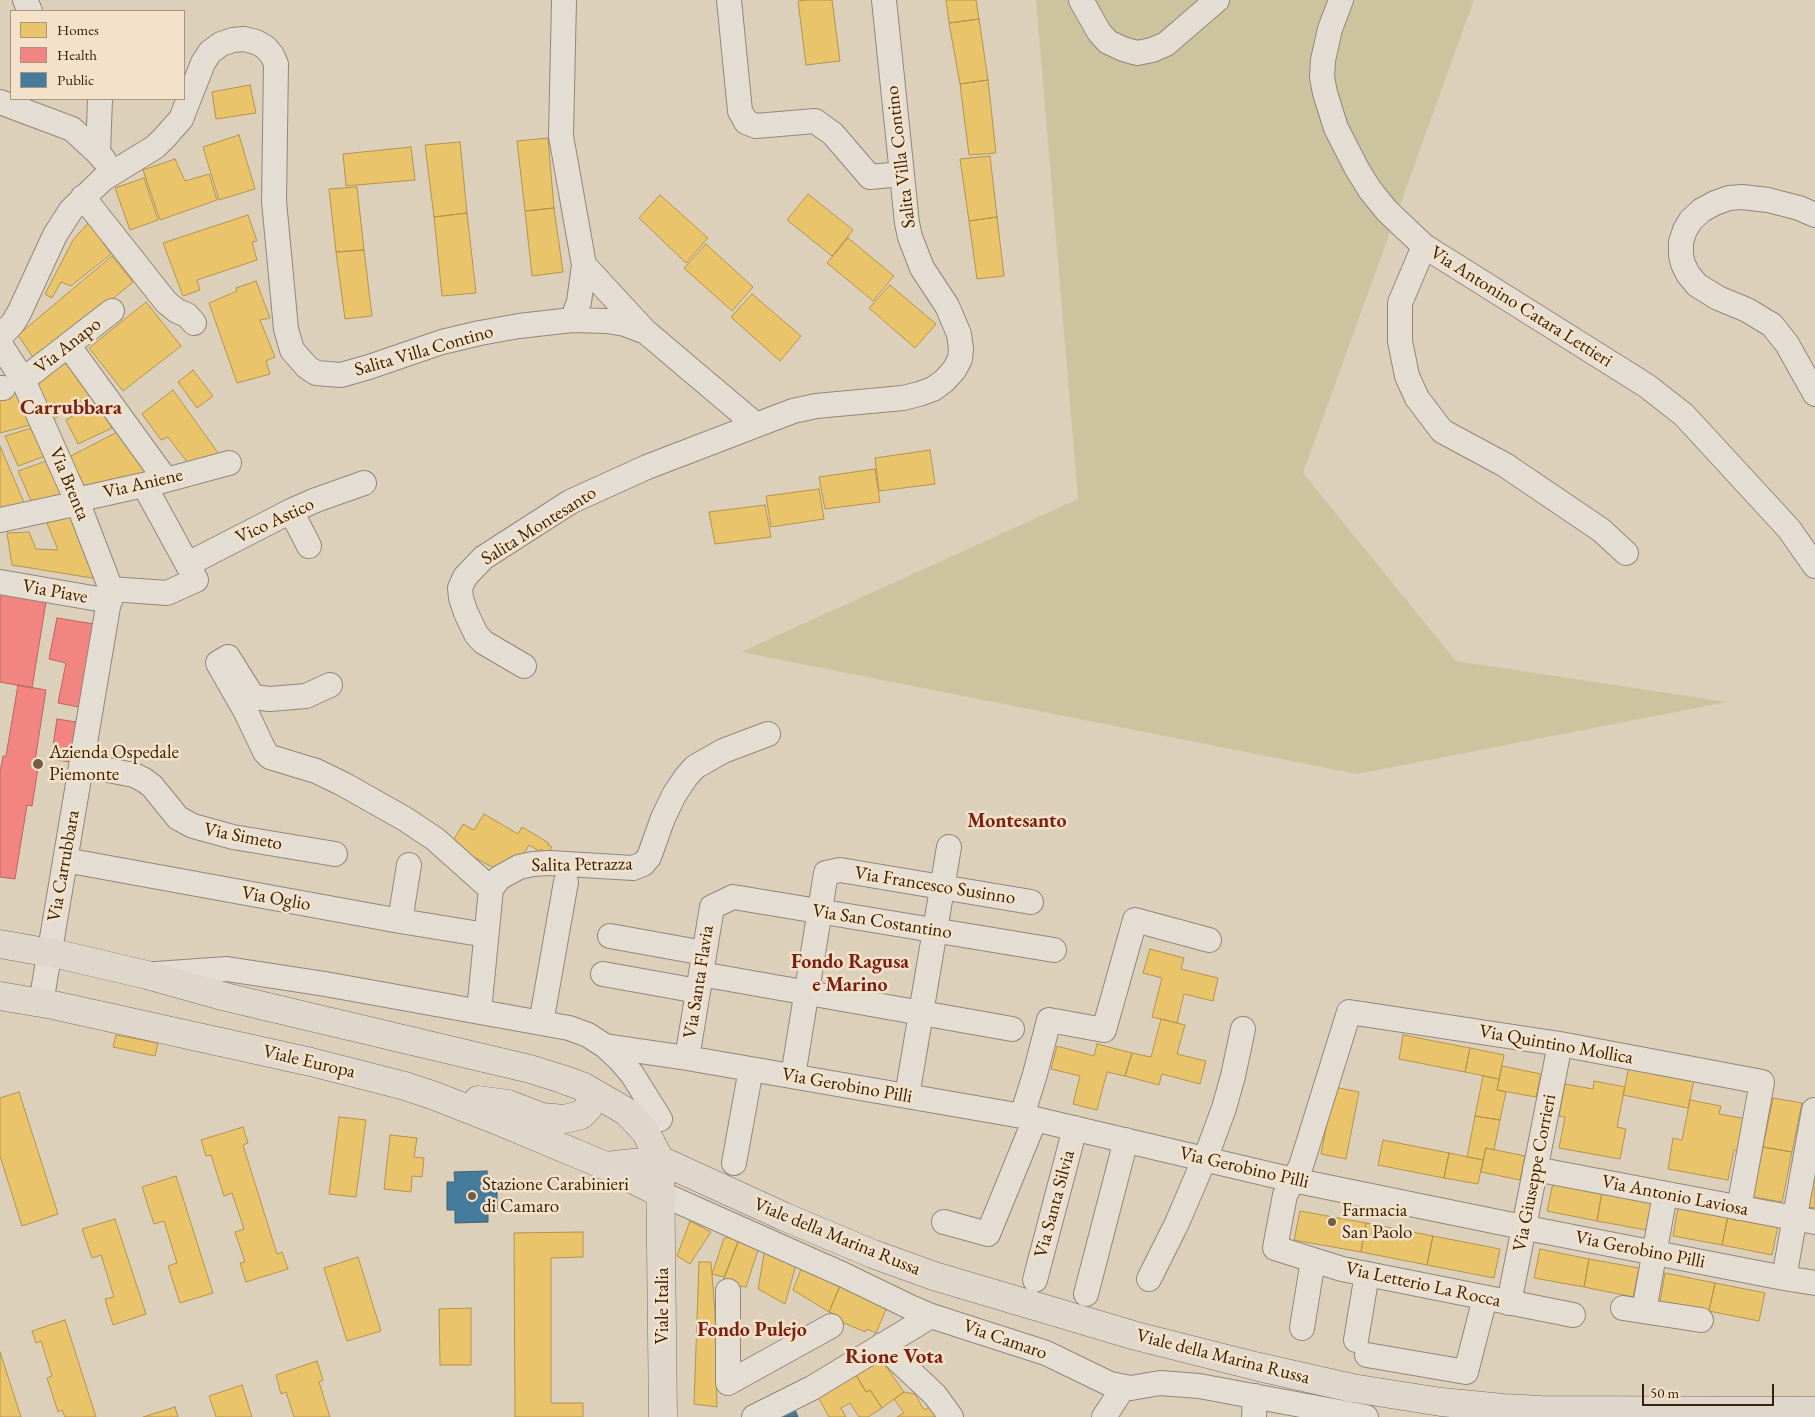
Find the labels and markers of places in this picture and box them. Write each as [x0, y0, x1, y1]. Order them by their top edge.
place label: Azienda Ospedale Piemonte [49, 742, 179, 786]
marker: Azienda Ospedale Piemonte [31, 757, 45, 771]
place label: Stazione Carabinieri di Camaro [482, 1174, 629, 1218]
marker: Stazione Carabinieri di Camaro [466, 1190, 478, 1202]
place label: Farmacia San Paolo [1342, 1200, 1412, 1244]
marker: Farmacia San Paolo [1326, 1216, 1338, 1228]

